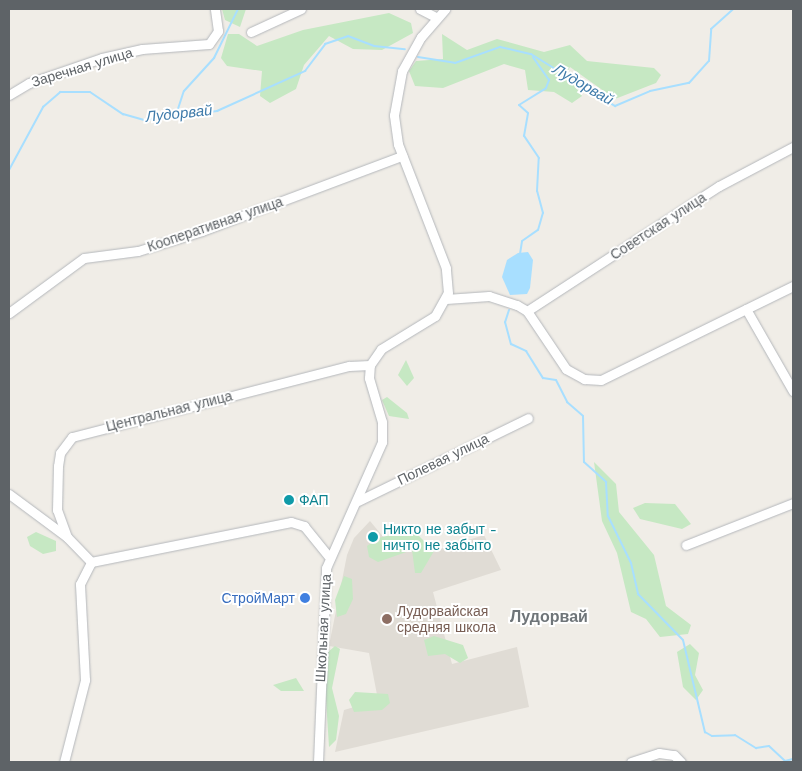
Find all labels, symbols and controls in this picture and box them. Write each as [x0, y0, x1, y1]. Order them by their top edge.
street label: Заречная улица [29, 44, 135, 90]
water label: Лудорвай [550, 60, 616, 110]
water label: Лудорвай [145, 102, 213, 126]
street label: Советская улица [607, 189, 709, 263]
street label: Кооперативная улица [145, 193, 285, 255]
street label: Центральная улица [104, 387, 234, 435]
street label: Полевая улица [395, 430, 491, 488]
place label: ФАП [299, 492, 329, 508]
marker: ФАП [283, 494, 295, 506]
place label: Никто не забыт - ничто не забыто [383, 521, 497, 554]
marker: Никто не забыт - ничто не забыто [367, 531, 379, 543]
street label: Школьная улица [312, 573, 334, 683]
place label: СтройМарт [222, 590, 295, 606]
marker: СтройМарт [299, 592, 311, 604]
place label: Лудорвайская средняя школа [397, 603, 496, 636]
district label: Лудорвай [510, 607, 588, 627]
marker: Лудорвайская средняя школа [381, 613, 393, 625]

